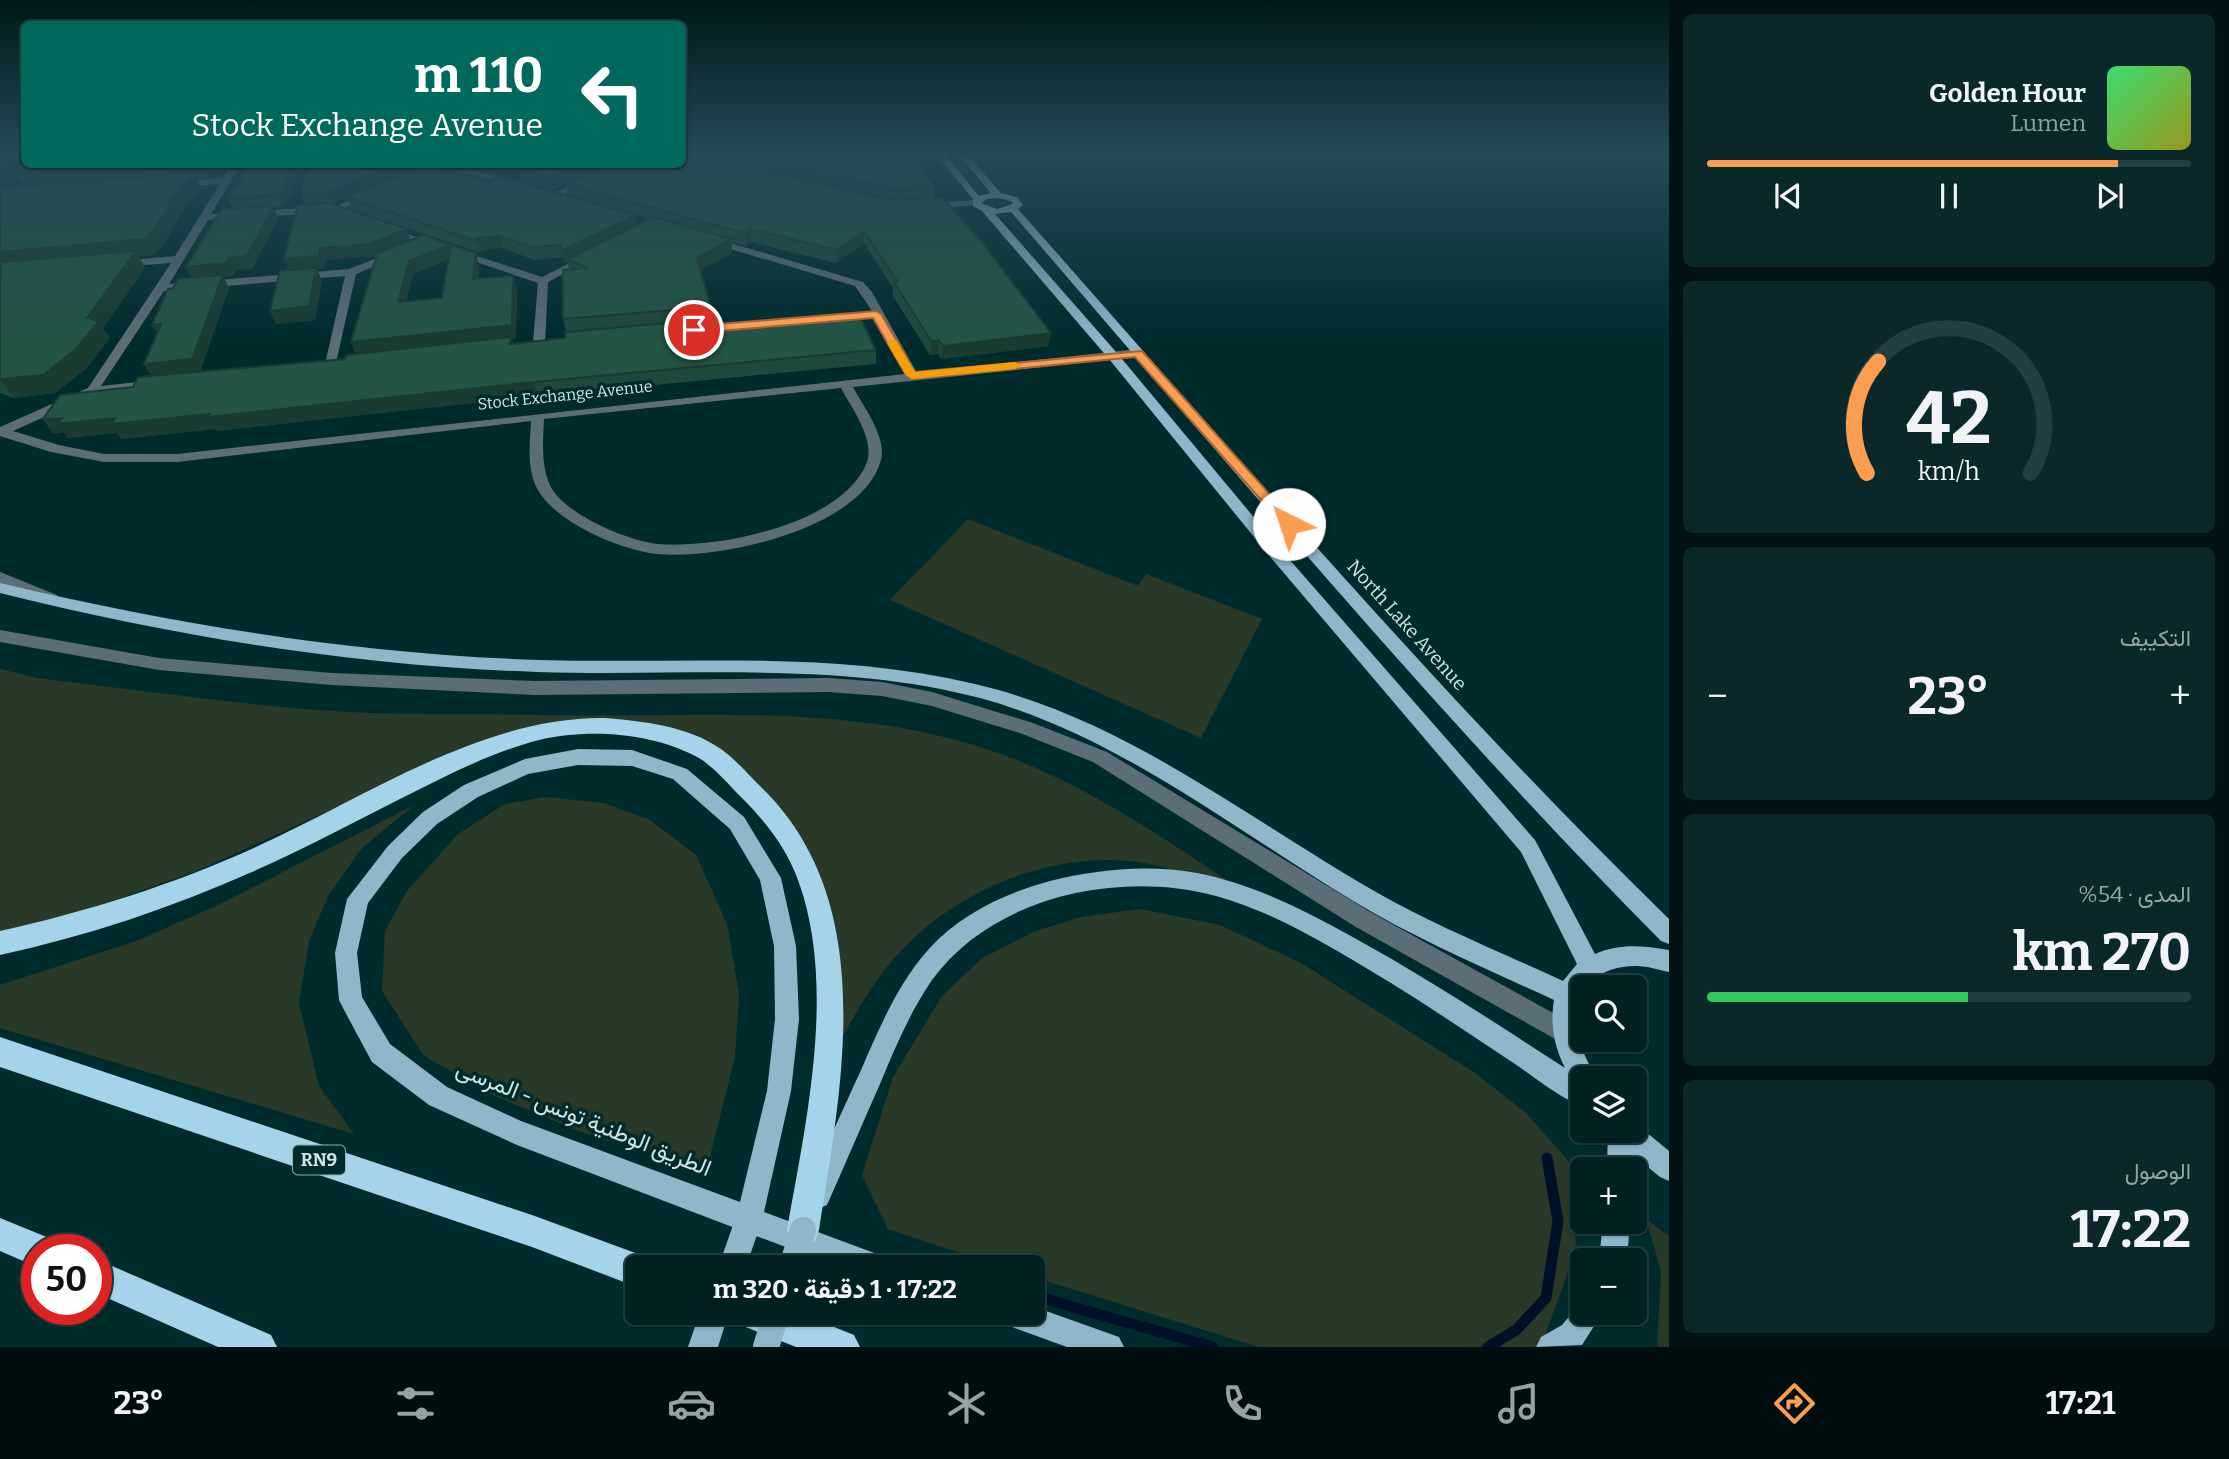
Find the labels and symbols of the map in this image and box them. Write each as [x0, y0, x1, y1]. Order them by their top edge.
pin [664, 300, 724, 360]
street label: Stock Exchange Avenue [477, 376, 653, 414]
position arrow [1252, 487, 1326, 561]
street label: North Lake Avenue [1342, 555, 1472, 695]
street label: الطريق الوطنية تونس - المرسى [452, 1054, 716, 1183]
road number: RN9 [293, 1146, 345, 1175]
speed limit sign: 50 [21, 1234, 112, 1325]

